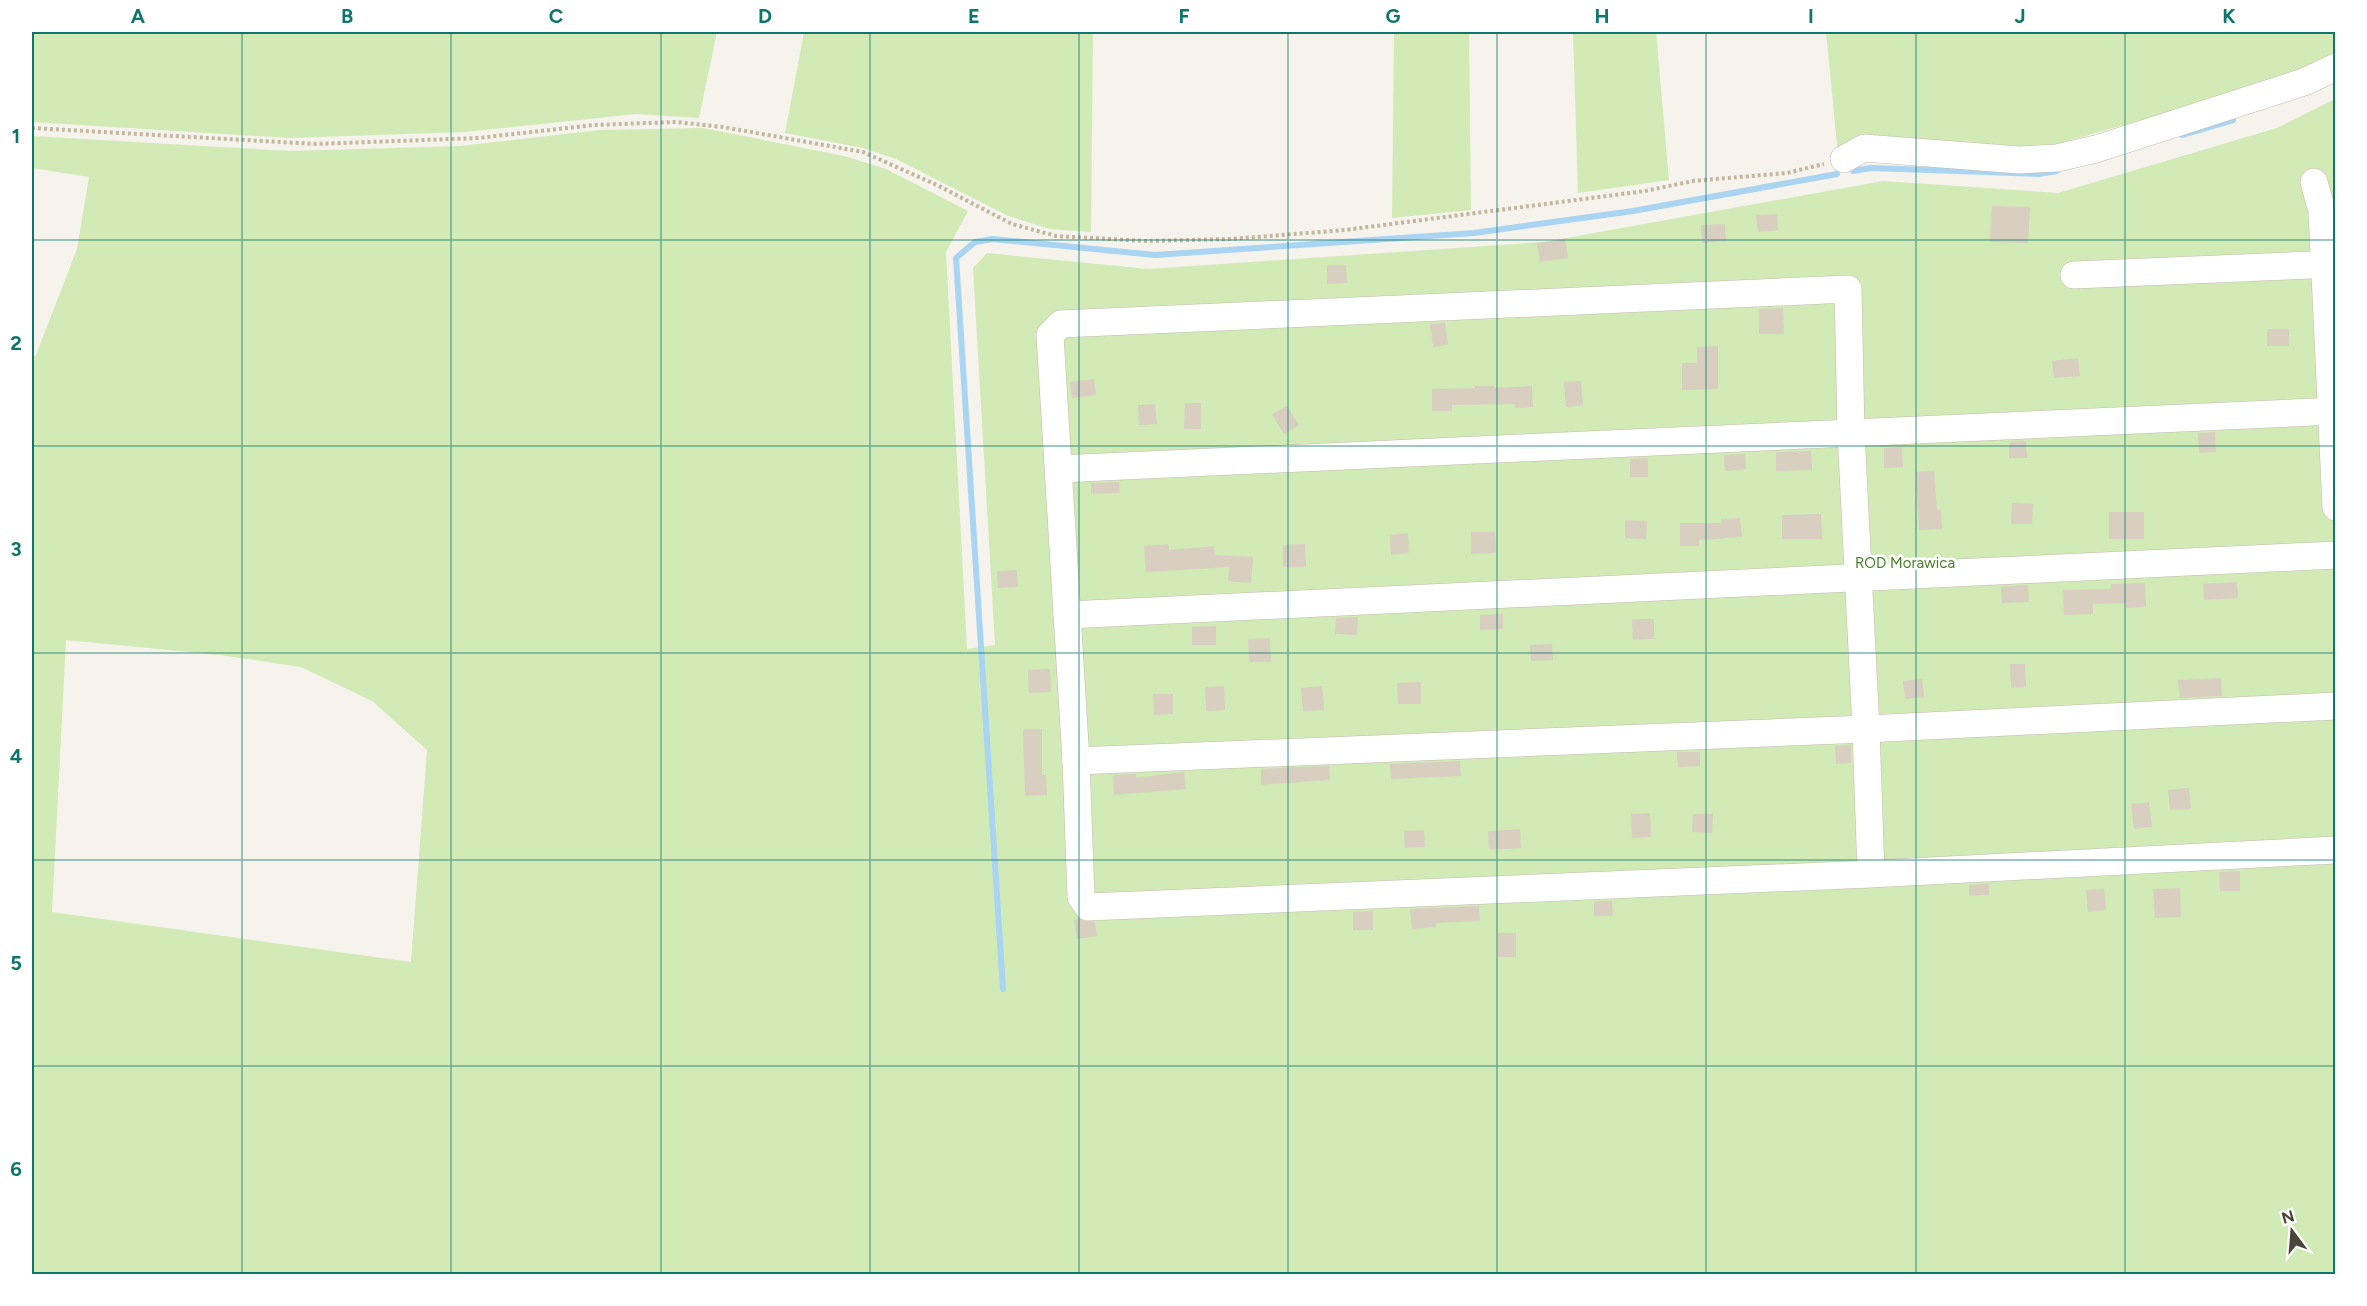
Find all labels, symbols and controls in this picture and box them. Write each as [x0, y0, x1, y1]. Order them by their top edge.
text: A [131, 4, 146, 28]
text: B [341, 4, 353, 28]
text: C [549, 4, 563, 28]
text: D [758, 4, 772, 28]
text: E [968, 4, 980, 28]
text: F [1178, 4, 1190, 28]
text: G [1386, 4, 1401, 28]
text: H [1595, 4, 1610, 28]
text: I [1808, 4, 1814, 28]
text: J [2014, 4, 2026, 28]
text: K [2222, 4, 2236, 28]
text: 1 [12, 124, 20, 148]
text: 2 [10, 331, 22, 355]
text: 3 [10, 537, 22, 561]
park label: ROD Morawica [1855, 554, 1955, 572]
text: 4 [10, 744, 23, 768]
text: 5 [10, 951, 22, 975]
text: 6 [10, 1157, 22, 1181]
north arrow [2262, 1201, 2322, 1261]
text: N [2279, 1206, 2297, 1228]

